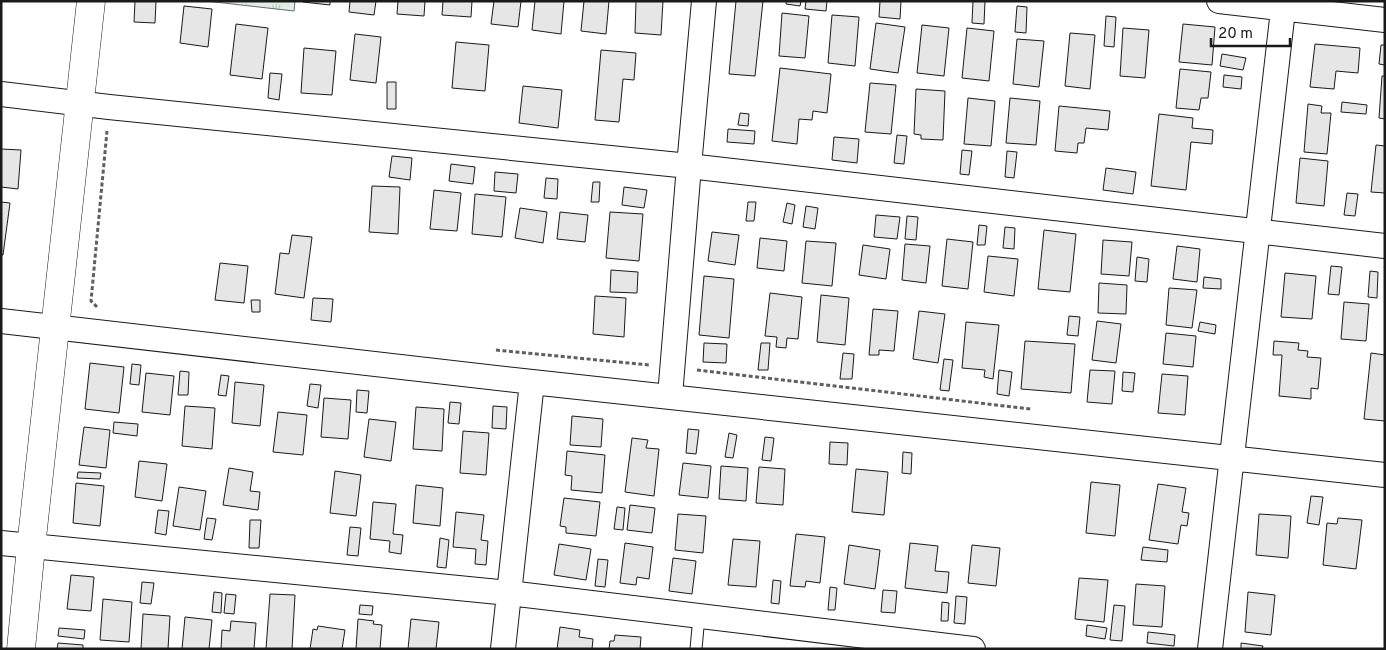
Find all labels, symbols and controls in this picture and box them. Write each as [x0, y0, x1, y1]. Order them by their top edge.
scale bar [1211, 15, 1290, 47]
text: 20 m [1218, 25, 1253, 44]

